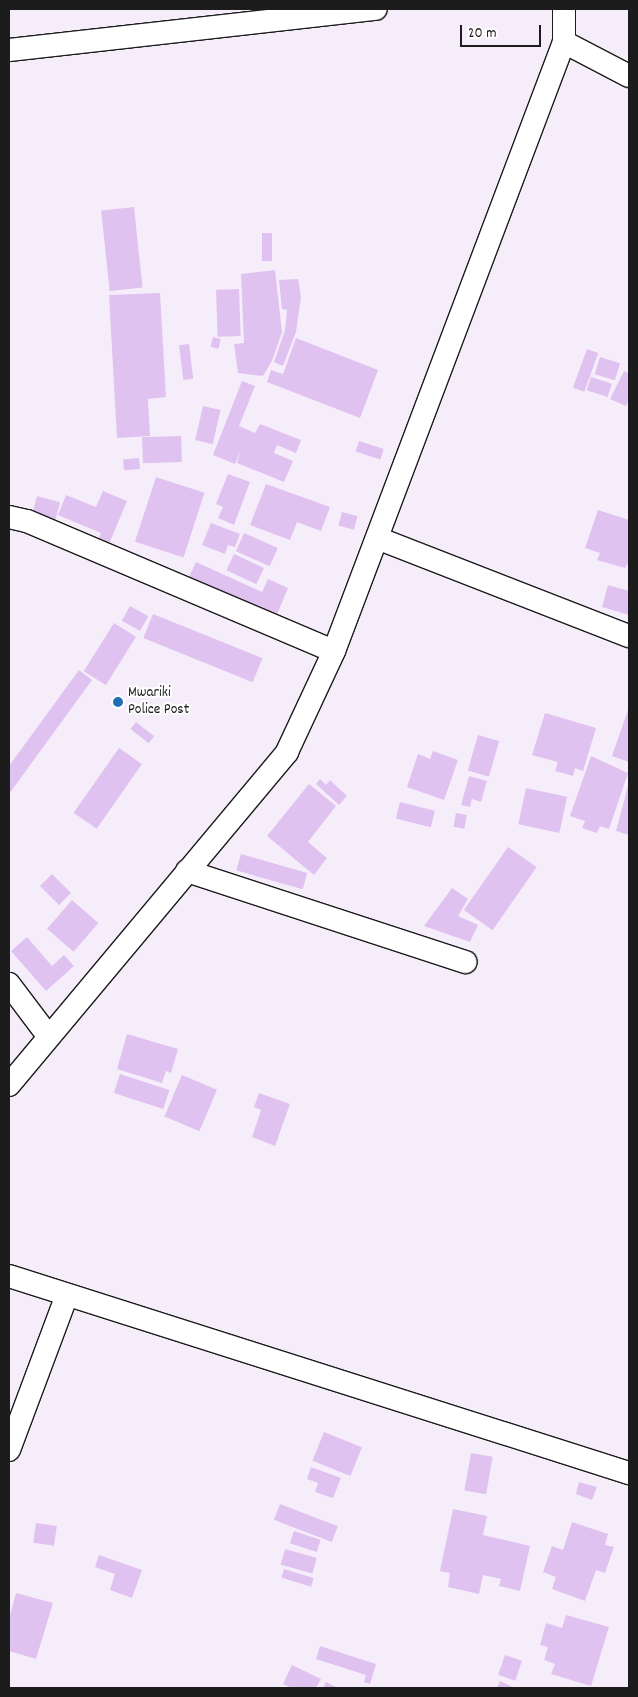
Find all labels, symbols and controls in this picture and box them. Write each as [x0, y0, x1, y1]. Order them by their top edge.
scale bar [463, 15, 544, 47]
text: 20 m [468, 23, 496, 45]
place label: Mwariki Police Post [128, 684, 189, 719]
marker: Mwariki Police Post [112, 696, 124, 708]

